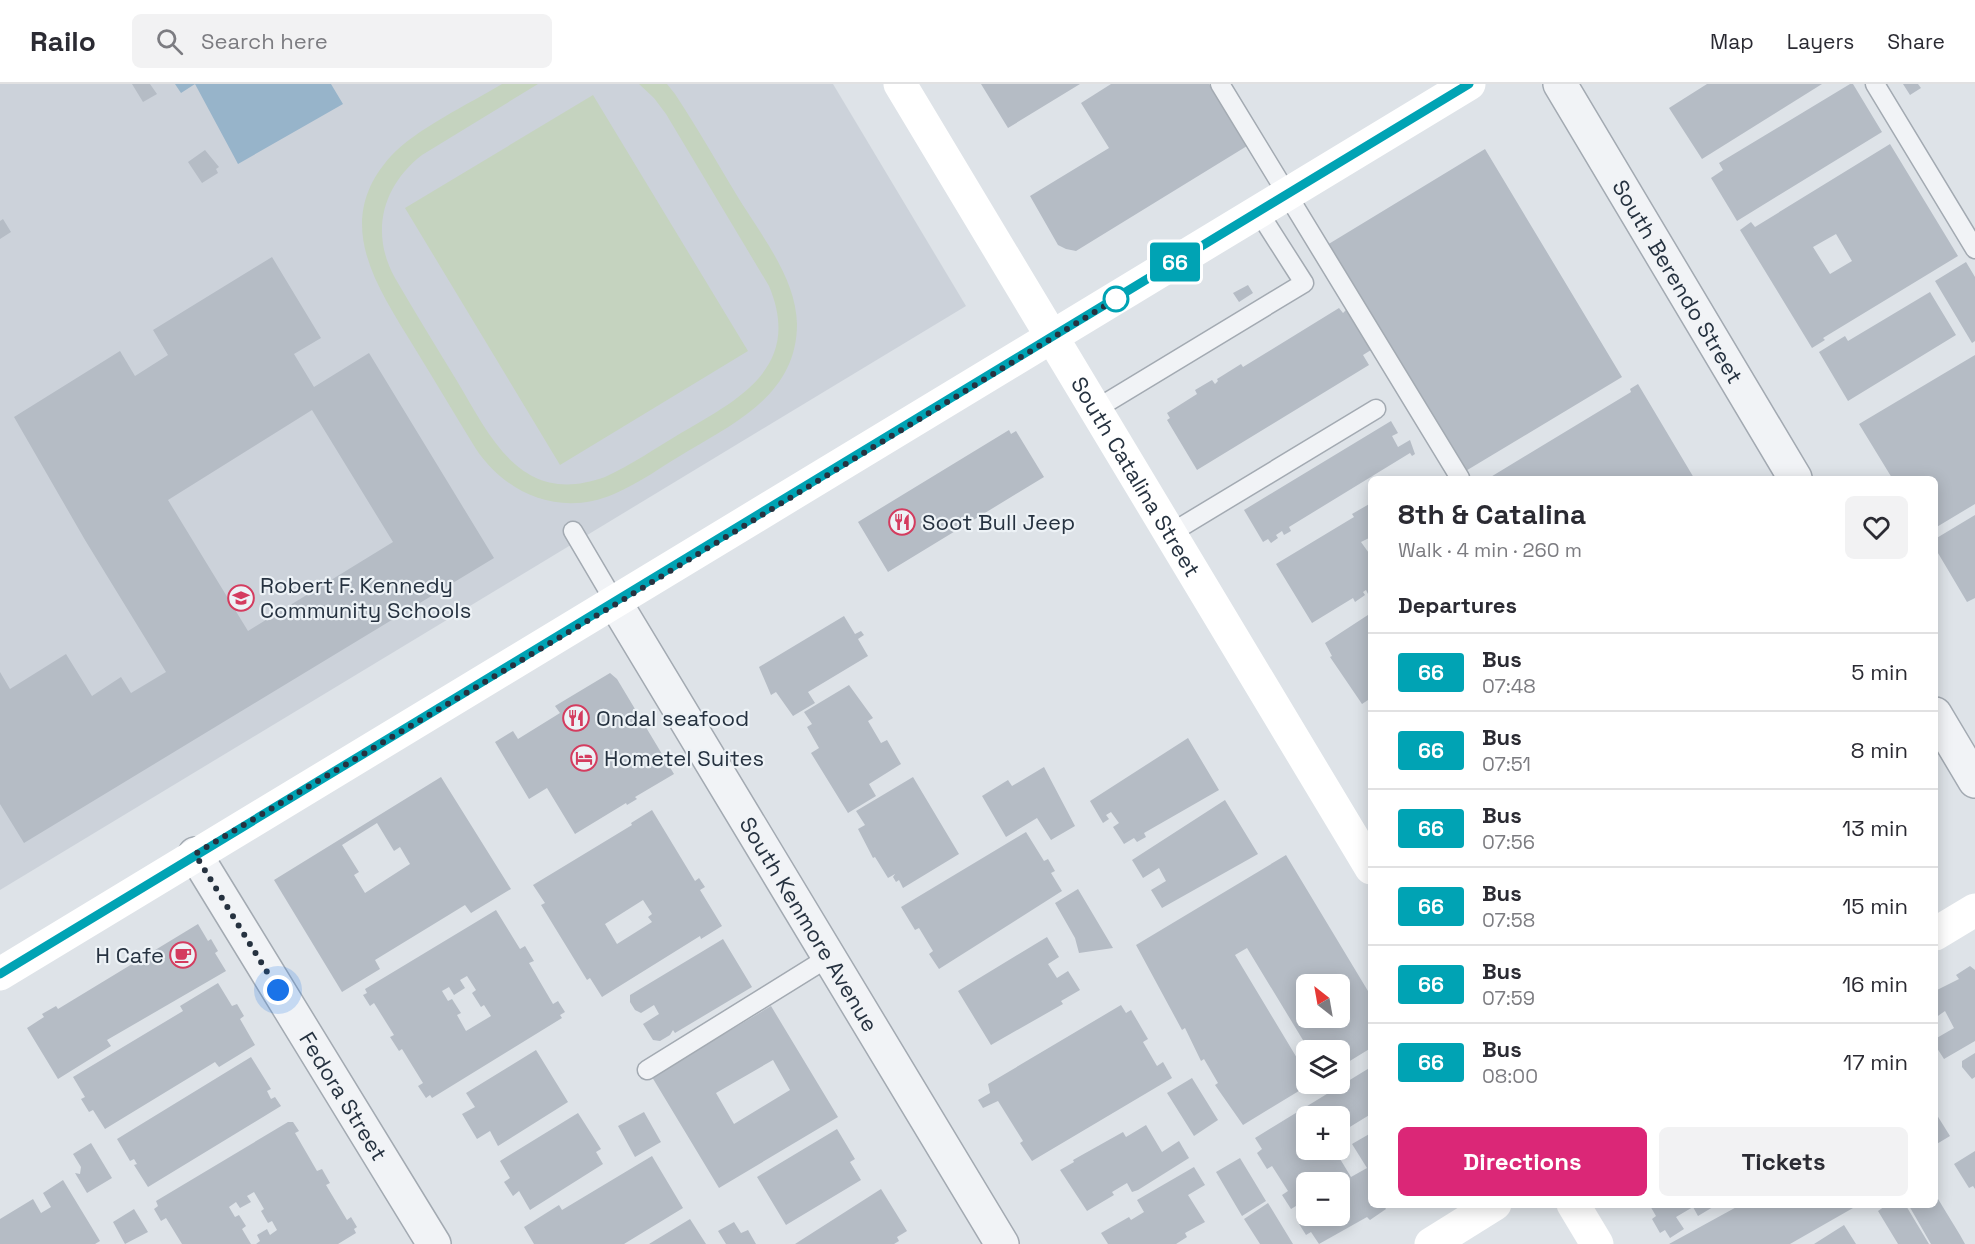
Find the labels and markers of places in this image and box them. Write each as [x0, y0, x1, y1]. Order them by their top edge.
unlabelled marker [1103, 286, 1129, 312]
restaurant icon: Soot Bull Jeep [887, 507, 917, 537]
place label: Soot Bull Jeep [922, 508, 1075, 536]
place label: Robert F. Kennedy Community Schools [260, 571, 471, 624]
school or university icon: Robert F. Kennedy Community Schools [226, 583, 256, 613]
restaurant icon: Ondal seafood [561, 703, 591, 733]
place label: Ondal seafood [596, 704, 749, 732]
hotel icon: Hometel Suites [569, 743, 599, 773]
place label: Hometel Suites [604, 744, 764, 772]
cafe icon: H Cafe [168, 940, 198, 970]
place label: H Cafe [96, 941, 164, 969]

